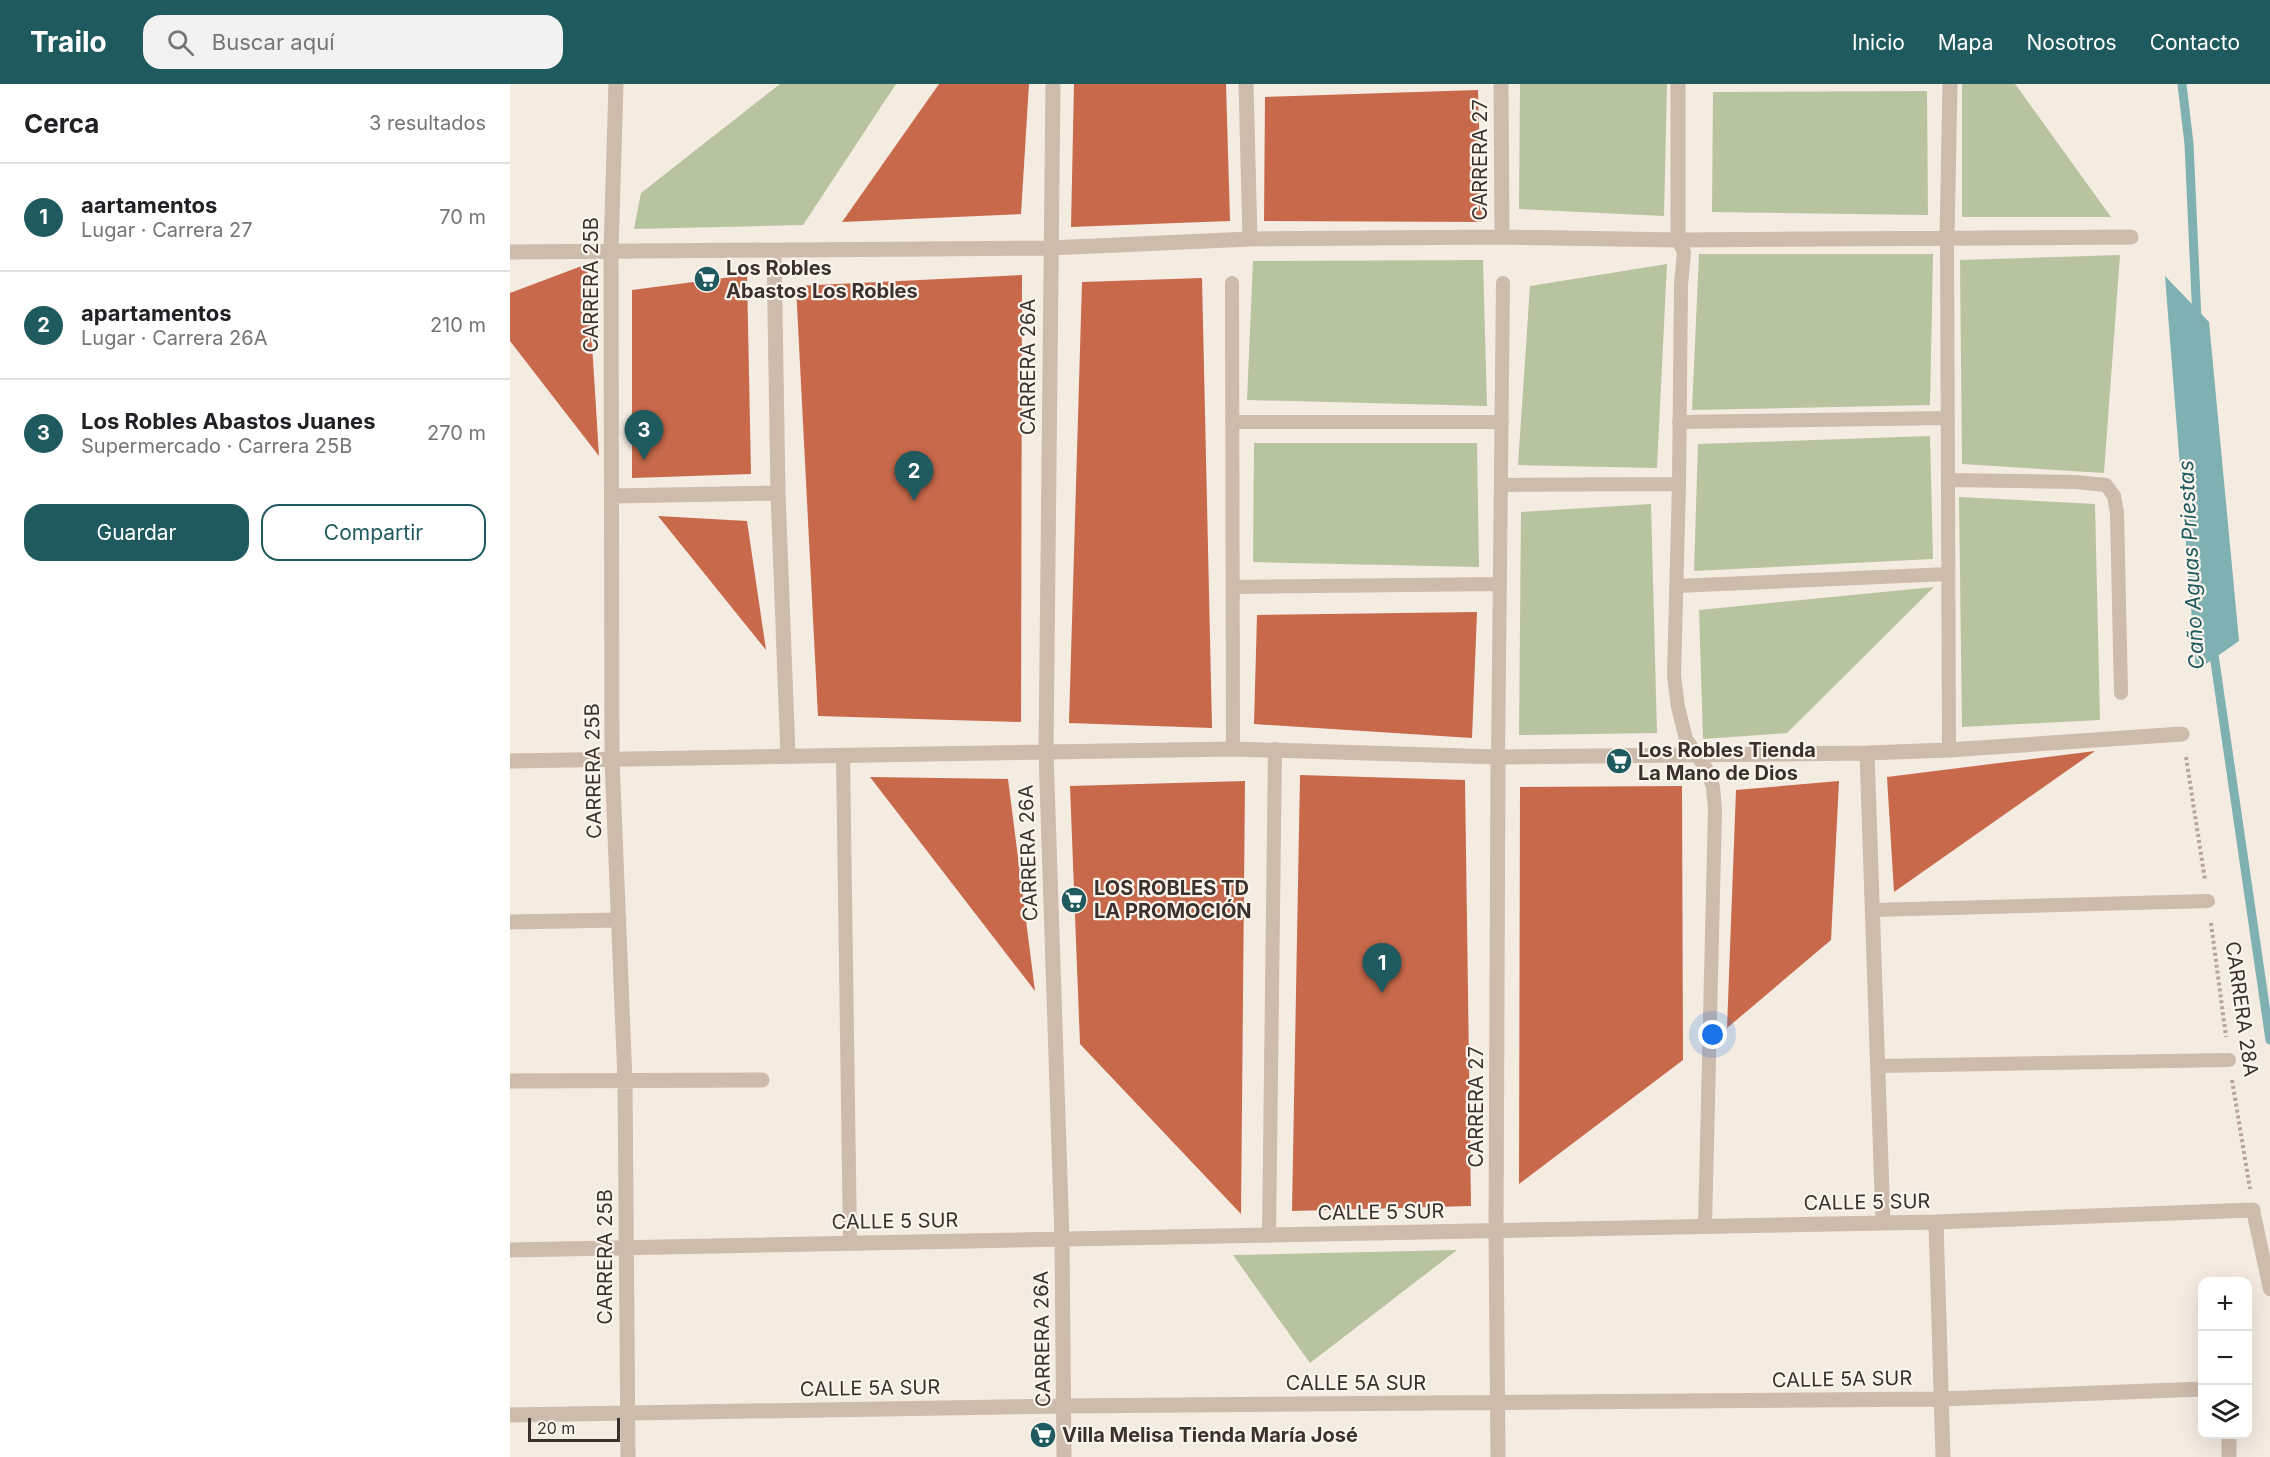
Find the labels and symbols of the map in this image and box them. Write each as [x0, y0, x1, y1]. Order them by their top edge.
street label: CARRERA 27 [1468, 99, 1492, 221]
street label: CARRERA 25B [579, 217, 603, 353]
place label: Los Robles Abastos Los Robles [726, 256, 918, 303]
supermarket icon: Los Robles Abastos Los Robles [692, 264, 722, 294]
street label: CARRERA 26A [1016, 299, 1040, 435]
pin: 3 [624, 410, 664, 460]
pin: 2 [894, 452, 934, 501]
water label: Caño Aguas Priestas [2173, 460, 2209, 670]
street label: CARRERA 25B [580, 703, 606, 839]
place label: Los Robles Tienda La Mano de Dios [1638, 738, 1816, 785]
supermarket icon: Los Robles Tienda La Mano de Dios [1604, 746, 1634, 776]
street label: CARRERA 26A [1014, 784, 1042, 922]
place label: LOS ROBLES TD LA PROMOCIÓN [1094, 876, 1252, 923]
supermarket icon: LOS ROBLES TD LA PROMOCIÓN [1059, 885, 1089, 915]
street label: CARRERA 28A [2221, 940, 2263, 1078]
pin: 1 [1362, 944, 1402, 993]
your location [1698, 1020, 1727, 1049]
street label: CARRERA 27 [1464, 1046, 1488, 1168]
street label: CARRERA 25B [593, 1189, 617, 1325]
street label: CALLE 5 SUR [1803, 1189, 1931, 1215]
street label: CALLE 5 SUR [1317, 1199, 1445, 1225]
street label: CALLE 5 SUR [831, 1208, 959, 1234]
street label: CARRERA 26A [1029, 1270, 1055, 1407]
street label: CALLE 5A SUR [1772, 1366, 1913, 1392]
street label: CALLE 5A SUR [1286, 1371, 1426, 1395]
street label: CALLE 5A SUR [800, 1375, 941, 1401]
scale bar [528, 1415, 620, 1442]
supermarket icon: Villa Melisa Tienda María José [1028, 1420, 1058, 1450]
place label: Villa Melisa Tienda María José [1062, 1423, 1358, 1447]

